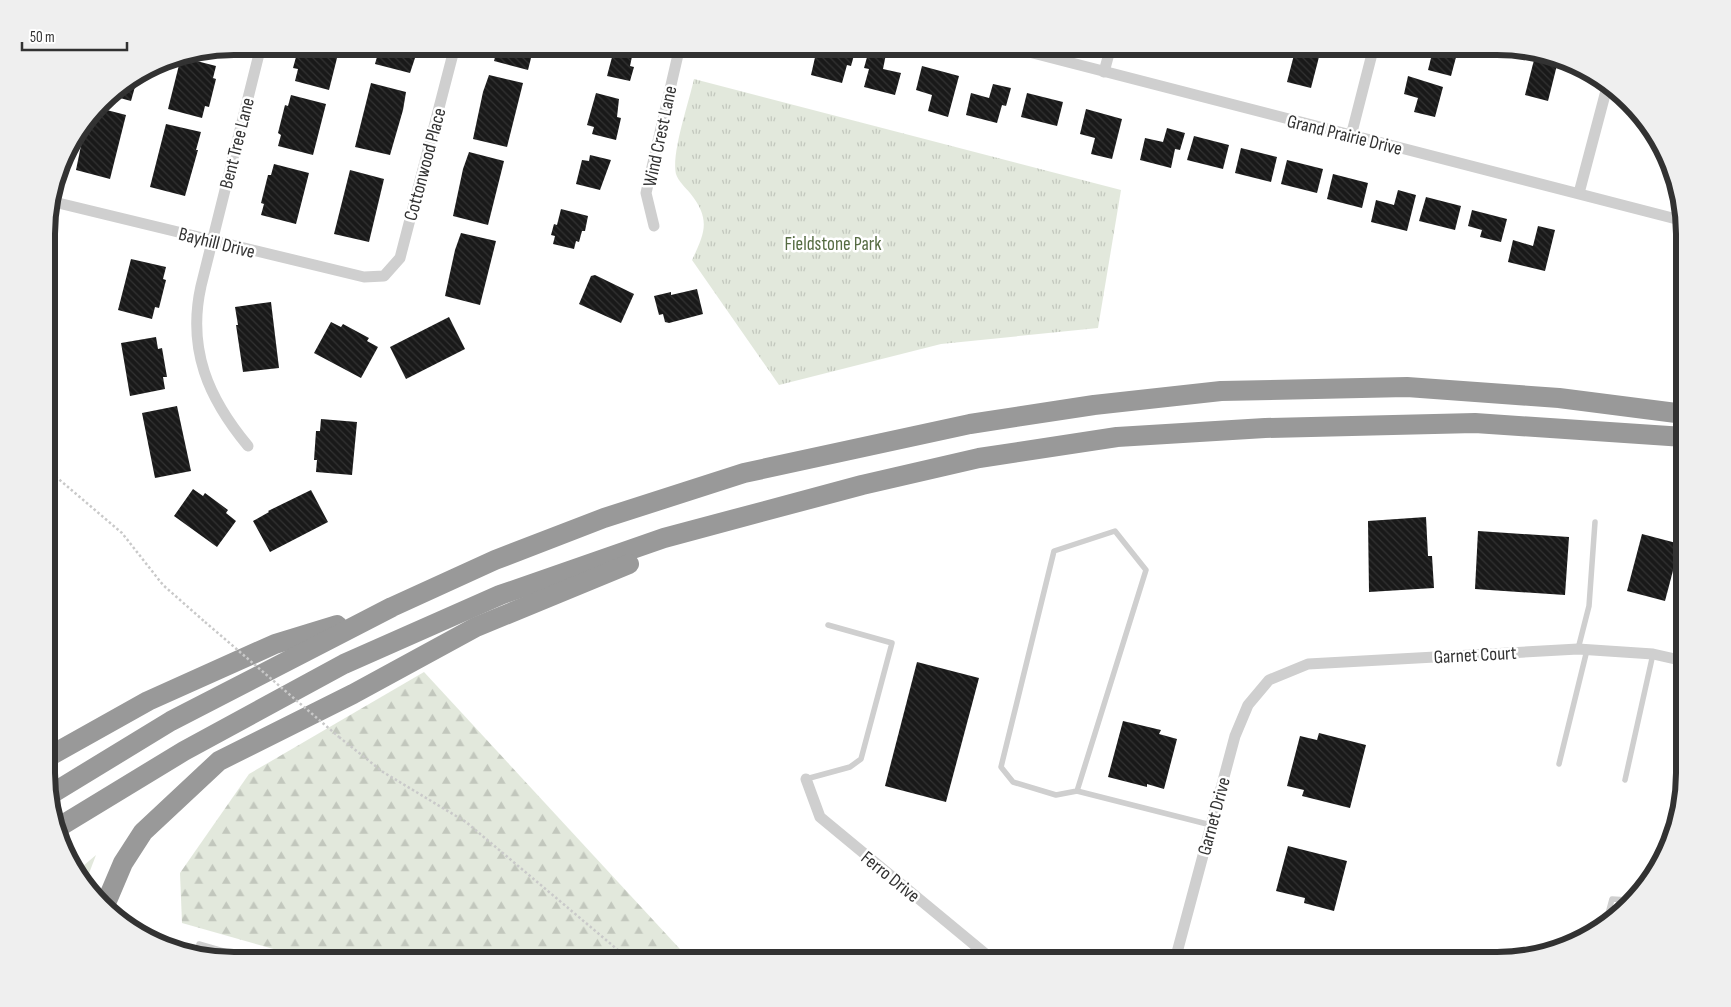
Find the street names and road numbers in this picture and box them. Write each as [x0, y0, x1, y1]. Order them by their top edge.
street label: Wind Crest Lane [639, 84, 682, 189]
street label: Bent Tree Lane [215, 95, 260, 191]
street label: Cottonwood Place [399, 106, 452, 223]
street label: Grand Prairie Drive [1285, 110, 1405, 161]
street label: Bayhill Drive [176, 223, 257, 264]
street label: Garnet Court [1433, 642, 1517, 669]
street label: Garnet Drive [1193, 775, 1236, 858]
street label: Ferro Drive [856, 846, 924, 908]

